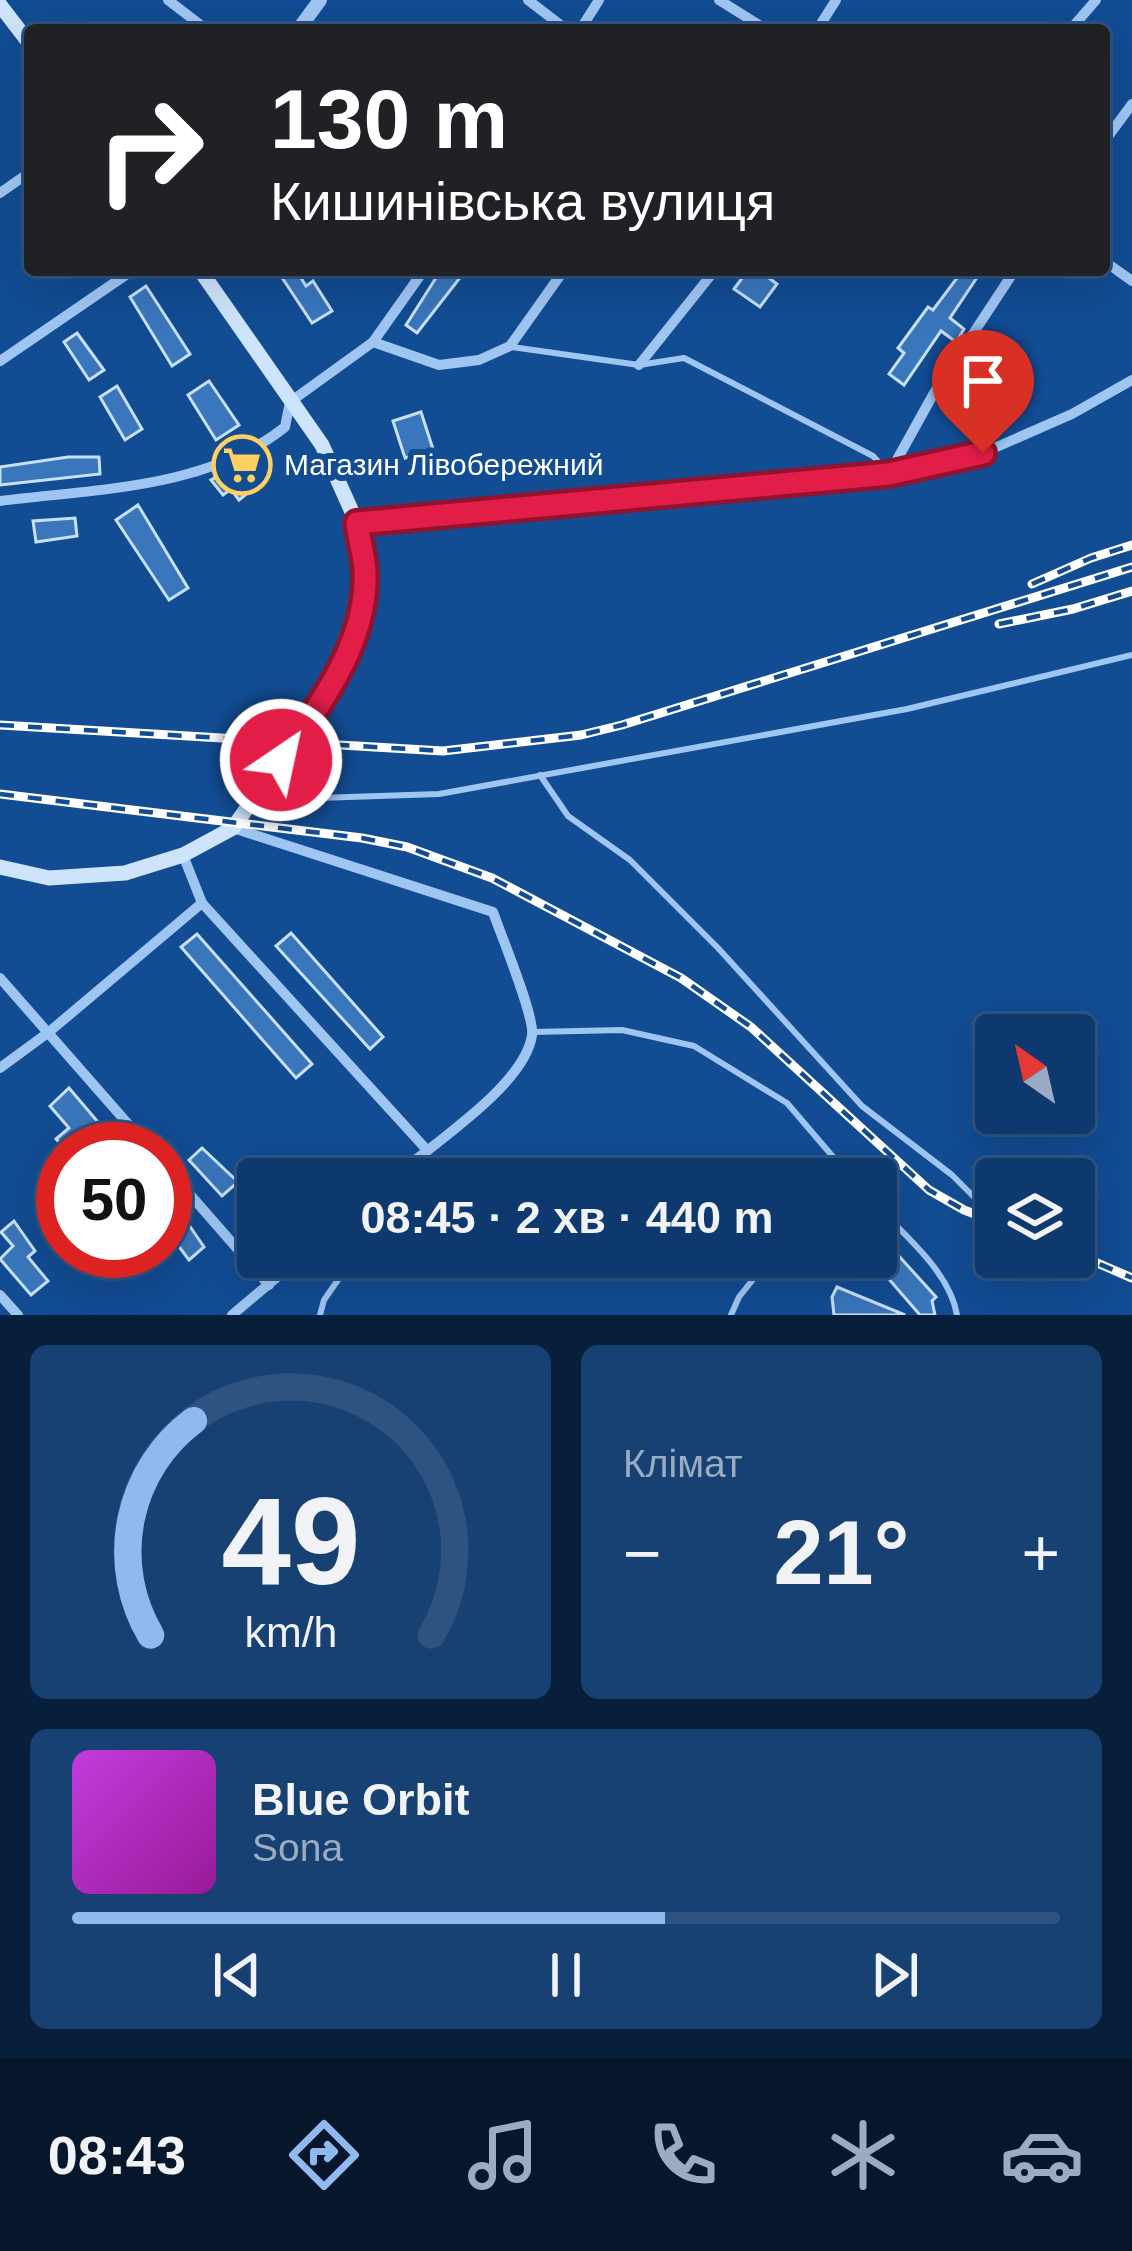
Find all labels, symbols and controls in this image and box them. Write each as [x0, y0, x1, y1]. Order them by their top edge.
icon: right [72, 72, 228, 228]
text: 130 m [270, 72, 508, 166]
text: Кишинівська вулиця [270, 171, 775, 231]
pin [932, 330, 1034, 453]
icon: arrive [950, 348, 1016, 414]
supermarket icon: Магазин Лівобережний [211, 434, 273, 496]
place label: Магазин Лівобережний [284, 448, 603, 481]
position arrow [218, 697, 344, 823]
north arrow [975, 1014, 1095, 1134]
map controls [975, 1014, 1095, 1278]
speed limit sign: 50 [36, 1122, 192, 1278]
button: layers [975, 1158, 1095, 1278]
text: 08:45 · 2 хв · 440 m [361, 1192, 773, 1243]
text: Клімат [623, 1442, 743, 1485]
text: 49 [221, 1471, 360, 1610]
text: 21° [773, 1503, 910, 1603]
text: − [623, 1516, 662, 1590]
text: + [1021, 1516, 1060, 1590]
text: km/h [244, 1608, 337, 1656]
text: Blue Orbit [252, 1774, 470, 1825]
text: Sona [252, 1826, 343, 1869]
icon: previous [204, 1942, 270, 2008]
icon: pause [533, 1942, 599, 2008]
icon: next [862, 1942, 928, 2008]
icon: directions [282, 2113, 366, 2197]
icon: music [461, 2113, 545, 2197]
icon: phone [641, 2113, 725, 2197]
icon: climate [821, 2113, 905, 2197]
icon: car [1000, 2113, 1084, 2197]
text: 08:43 [48, 2125, 186, 2185]

